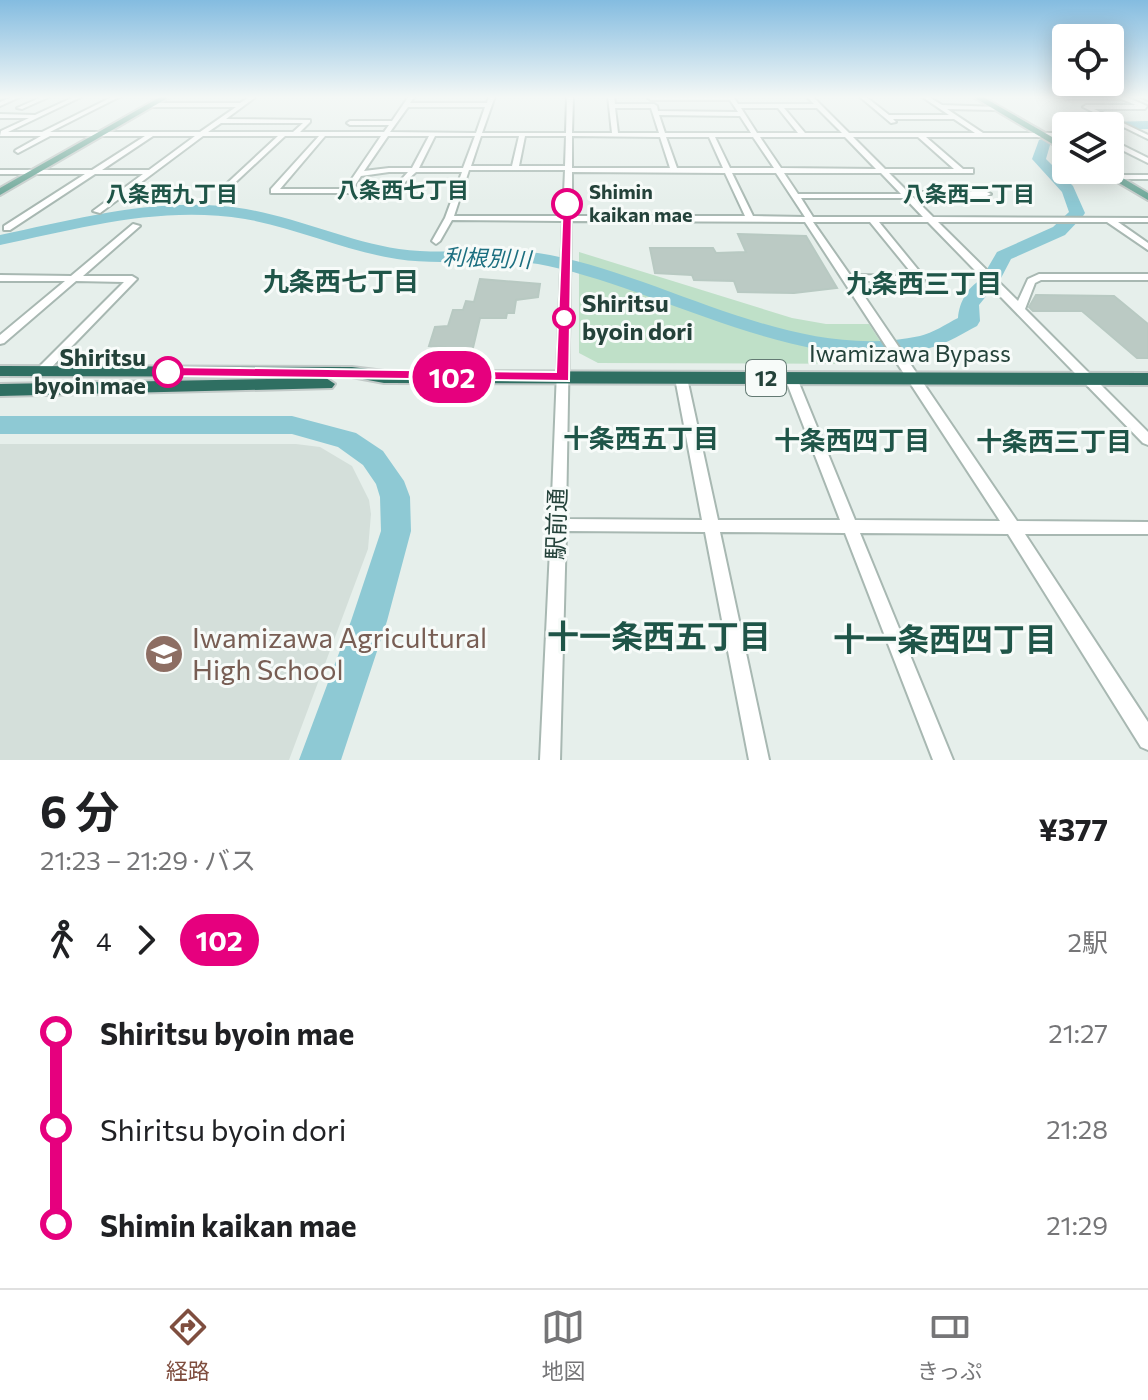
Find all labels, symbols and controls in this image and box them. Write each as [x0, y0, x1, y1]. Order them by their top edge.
map controls [1052, 24, 1124, 184]
button: locate [1052, 24, 1124, 96]
button: layers [1052, 112, 1124, 184]
district label: 八条西七丁目 [337, 176, 469, 203]
place label: Shimin kaikan mae [589, 179, 693, 226]
district label: 八条西九丁目 [106, 180, 238, 207]
district label: 八条西二丁目 [903, 180, 1035, 207]
marker: Shimin kaikan mae [552, 189, 582, 219]
water label: 利根別川 [443, 242, 533, 273]
district label: 九条西七丁目 [263, 265, 419, 296]
district label: 九条西三丁目 [846, 267, 1002, 298]
place label: Shiritsu byoin dori [582, 288, 693, 345]
marker: Shiritsu byoin dori [553, 307, 575, 329]
street label: Iwamizawa Bypass [809, 338, 1011, 367]
place label: Shiritsu byoin mae [34, 342, 146, 399]
line badge: 102 [406, 351, 498, 403]
marker: Shiritsu byoin mae [153, 357, 183, 387]
text: 102 [428, 360, 476, 394]
road number: 12 [746, 360, 786, 396]
district label: 十条西五丁目 [563, 422, 719, 453]
district label: 十条西四丁目 [774, 424, 930, 455]
district label: 十条西三丁目 [976, 425, 1132, 456]
street label: 駅前通 [540, 487, 571, 560]
district label: 十一条西五丁目 [547, 615, 771, 655]
district label: 十一条西四丁目 [833, 618, 1057, 658]
place label: Iwamizawa Agricultural High School [192, 620, 487, 686]
school or university icon: Iwamizawa Agricultural High School [143, 633, 185, 675]
text: 6 分 [40, 783, 120, 837]
text: ¥377 [1039, 810, 1108, 847]
text: 21:23 – 21:29 · バス [40, 844, 256, 875]
icon: walk [40, 918, 84, 962]
icon: forward [124, 918, 168, 962]
text: 102 [196, 923, 243, 957]
text: 4 [96, 925, 112, 956]
text: 2駅 [1068, 926, 1108, 957]
text: Shiritsu byoin mae [100, 1014, 354, 1051]
text: 21:27 [1048, 1017, 1108, 1048]
text: Shiritsu byoin dori [100, 1110, 347, 1147]
text: 21:28 [1046, 1113, 1108, 1144]
text: Shimin kaikan mae [100, 1206, 357, 1243]
text: 21:29 [1046, 1209, 1108, 1240]
tab: 経路 [166, 1305, 210, 1385]
tab: 地図 [541, 1305, 585, 1385]
tab: きっぷ [917, 1305, 982, 1385]

